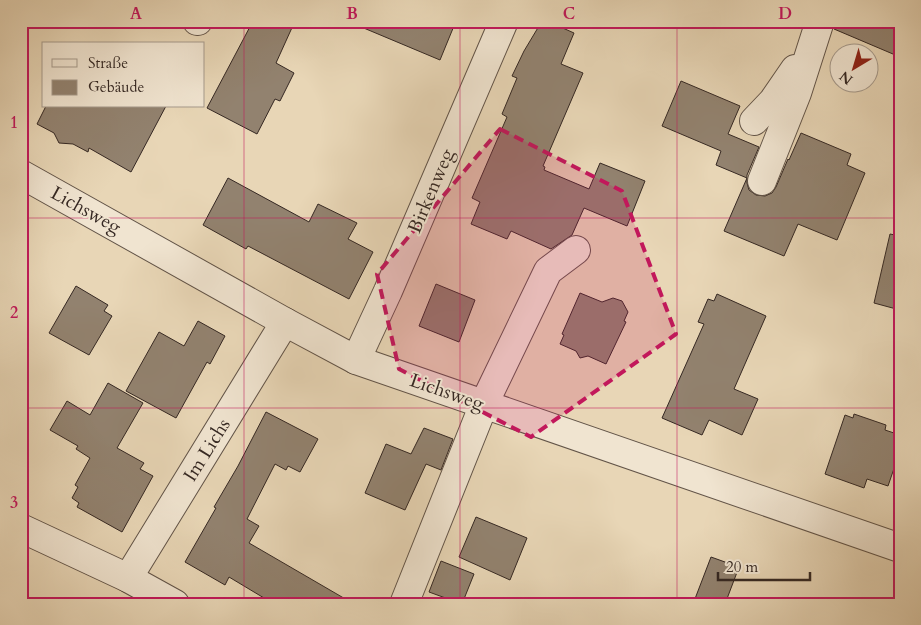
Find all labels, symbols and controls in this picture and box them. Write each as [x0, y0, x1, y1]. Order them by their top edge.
text: A [130, 3, 142, 25]
text: B [346, 3, 358, 25]
text: C [563, 3, 575, 25]
text: D [778, 3, 792, 25]
legend [42, 42, 205, 108]
north arrow [828, 42, 878, 92]
text: Straße [88, 53, 128, 73]
text: N [836, 67, 857, 89]
text: Gebäude [88, 77, 145, 97]
text: 1 [10, 112, 18, 134]
street label: Birkenweg [402, 145, 461, 237]
street label: Lichsweg [46, 180, 126, 240]
text: 2 [10, 302, 18, 324]
street label: Lichsweg [406, 367, 488, 417]
street label: Im Lichs [177, 413, 237, 487]
text: 3 [10, 492, 18, 514]
scale bar [718, 550, 811, 582]
text: 20 m [726, 557, 758, 577]

